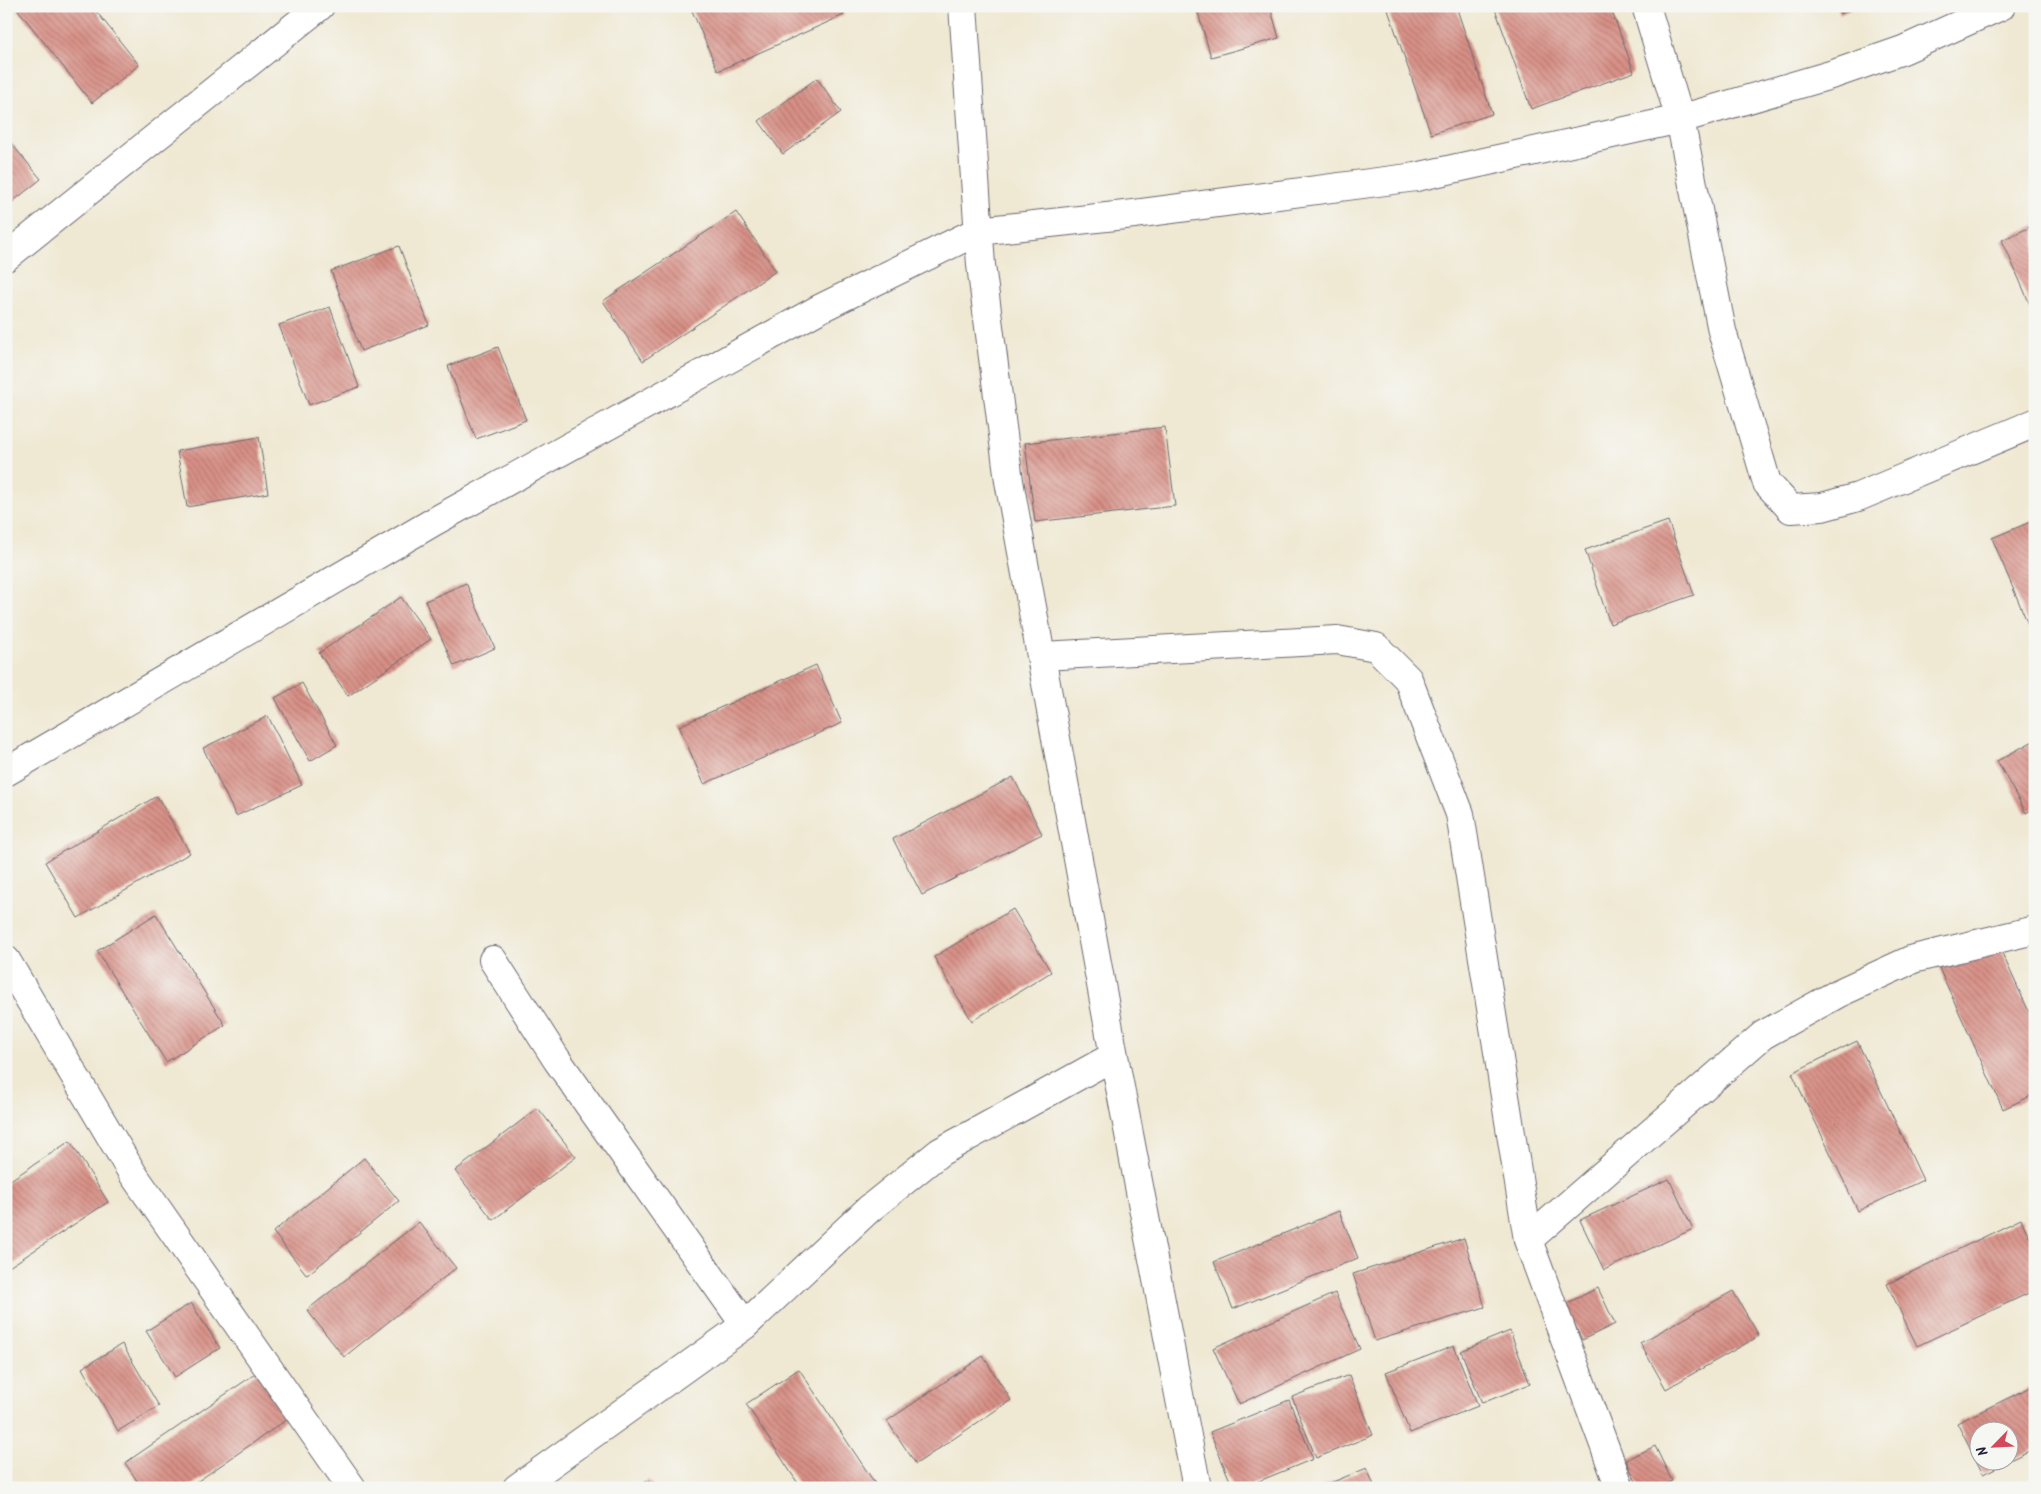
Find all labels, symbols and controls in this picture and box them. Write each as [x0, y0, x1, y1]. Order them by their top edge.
north arrow [1968, 1422, 2018, 1472]
text: N [1971, 1442, 1995, 1459]

